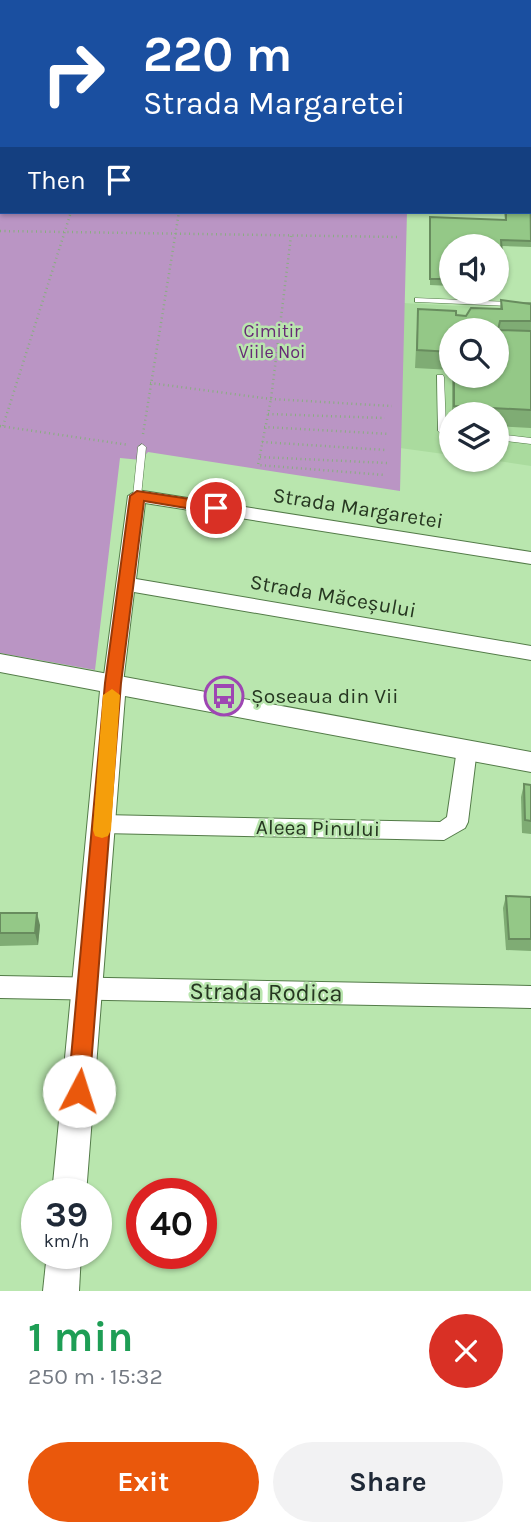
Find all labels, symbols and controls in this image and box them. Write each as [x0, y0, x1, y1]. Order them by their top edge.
text: 220 m [143, 26, 292, 83]
icon: right [28, 28, 119, 119]
text: Strada Margaretei [143, 85, 405, 122]
icon: arrive [100, 161, 138, 199]
text: Then [28, 165, 86, 196]
map controls [439, 234, 509, 472]
button: sound [439, 234, 509, 304]
button: search [439, 318, 509, 388]
park label: Cimitir Viile Noi [239, 320, 305, 363]
button: layers [439, 402, 509, 472]
pin [186, 478, 246, 538]
street label: Strada Margaretei [271, 483, 445, 533]
icon: arrive [197, 489, 235, 527]
street label: Strada Măceșului [248, 570, 418, 622]
bus stop icon: Șoseaua din Vii [203, 675, 245, 717]
place label: Șoseaua din Vii [251, 684, 399, 708]
street label: Aleea Pinului [256, 815, 380, 841]
street label: Strada Rodica [189, 977, 343, 1007]
position arrow [42, 1054, 116, 1128]
speed limit sign: 40 [126, 1178, 217, 1269]
text: 39 [45, 1194, 88, 1235]
text: km/h [44, 1230, 89, 1252]
text: 1 min [28, 1312, 133, 1362]
button: close [429, 1314, 503, 1388]
text: 250 m · 15:32 [28, 1363, 163, 1390]
button: Exit [28, 1442, 259, 1522]
button: Share [273, 1442, 503, 1522]

